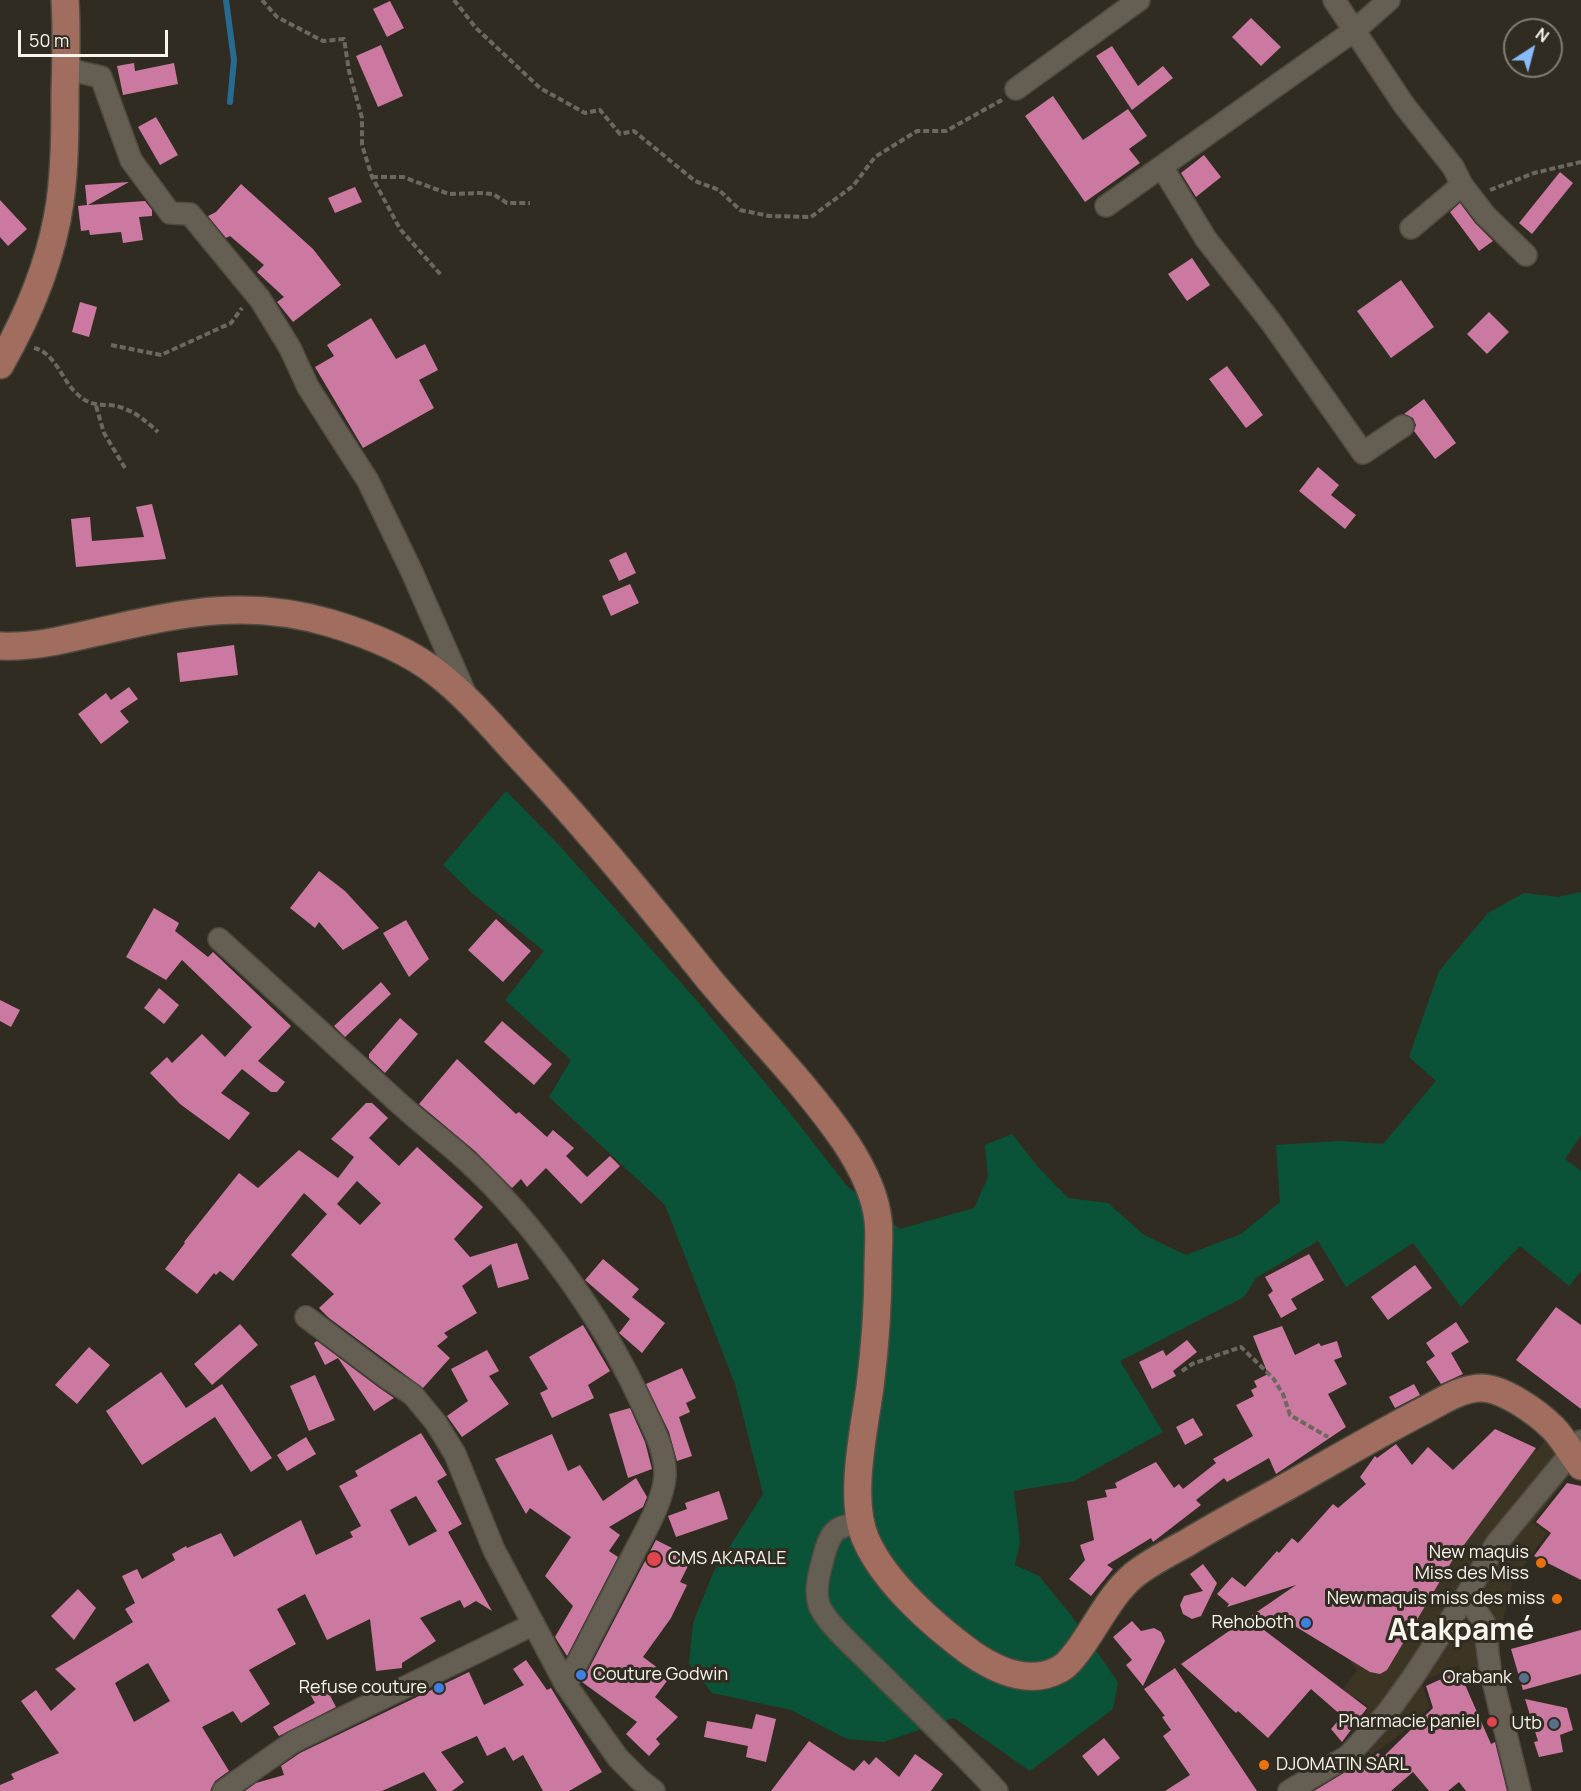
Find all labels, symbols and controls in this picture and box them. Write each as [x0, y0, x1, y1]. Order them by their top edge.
scale bar [21, 18, 171, 56]
north arrow [1503, 18, 1563, 78]
text: N [1531, 23, 1554, 47]
text: 50 m [29, 28, 69, 52]
place label: New maquis Miss des Miss [1415, 1542, 1529, 1584]
place label: CMS AKARALE [668, 1548, 786, 1570]
marker: CMS AKARALE [645, 1550, 663, 1568]
marker: New maquis Miss des Miss [1534, 1556, 1548, 1570]
place label: New maquis miss des miss [1327, 1588, 1545, 1610]
marker: New maquis miss des miss [1550, 1592, 1564, 1606]
place label: Rehoboth [1212, 1612, 1294, 1634]
district label: Atakpamé [1388, 1614, 1534, 1650]
marker: Rehoboth [1299, 1616, 1313, 1630]
place label: Couture Godwin [593, 1664, 728, 1686]
place label: Orabank [1443, 1667, 1512, 1689]
marker: Couture Godwin [574, 1668, 588, 1682]
marker: Orabank [1517, 1671, 1531, 1685]
place label: Refuse couture [299, 1677, 427, 1699]
marker: Refuse couture [432, 1681, 446, 1695]
place label: Pharmacie paniel [1338, 1711, 1480, 1733]
place label: Utb [1511, 1713, 1542, 1735]
marker: Pharmacie paniel [1485, 1715, 1499, 1729]
marker: Utb [1547, 1717, 1561, 1731]
place label: DJOMATIN SARL [1276, 1754, 1409, 1776]
marker: DJOMATIN SARL [1257, 1758, 1271, 1772]

